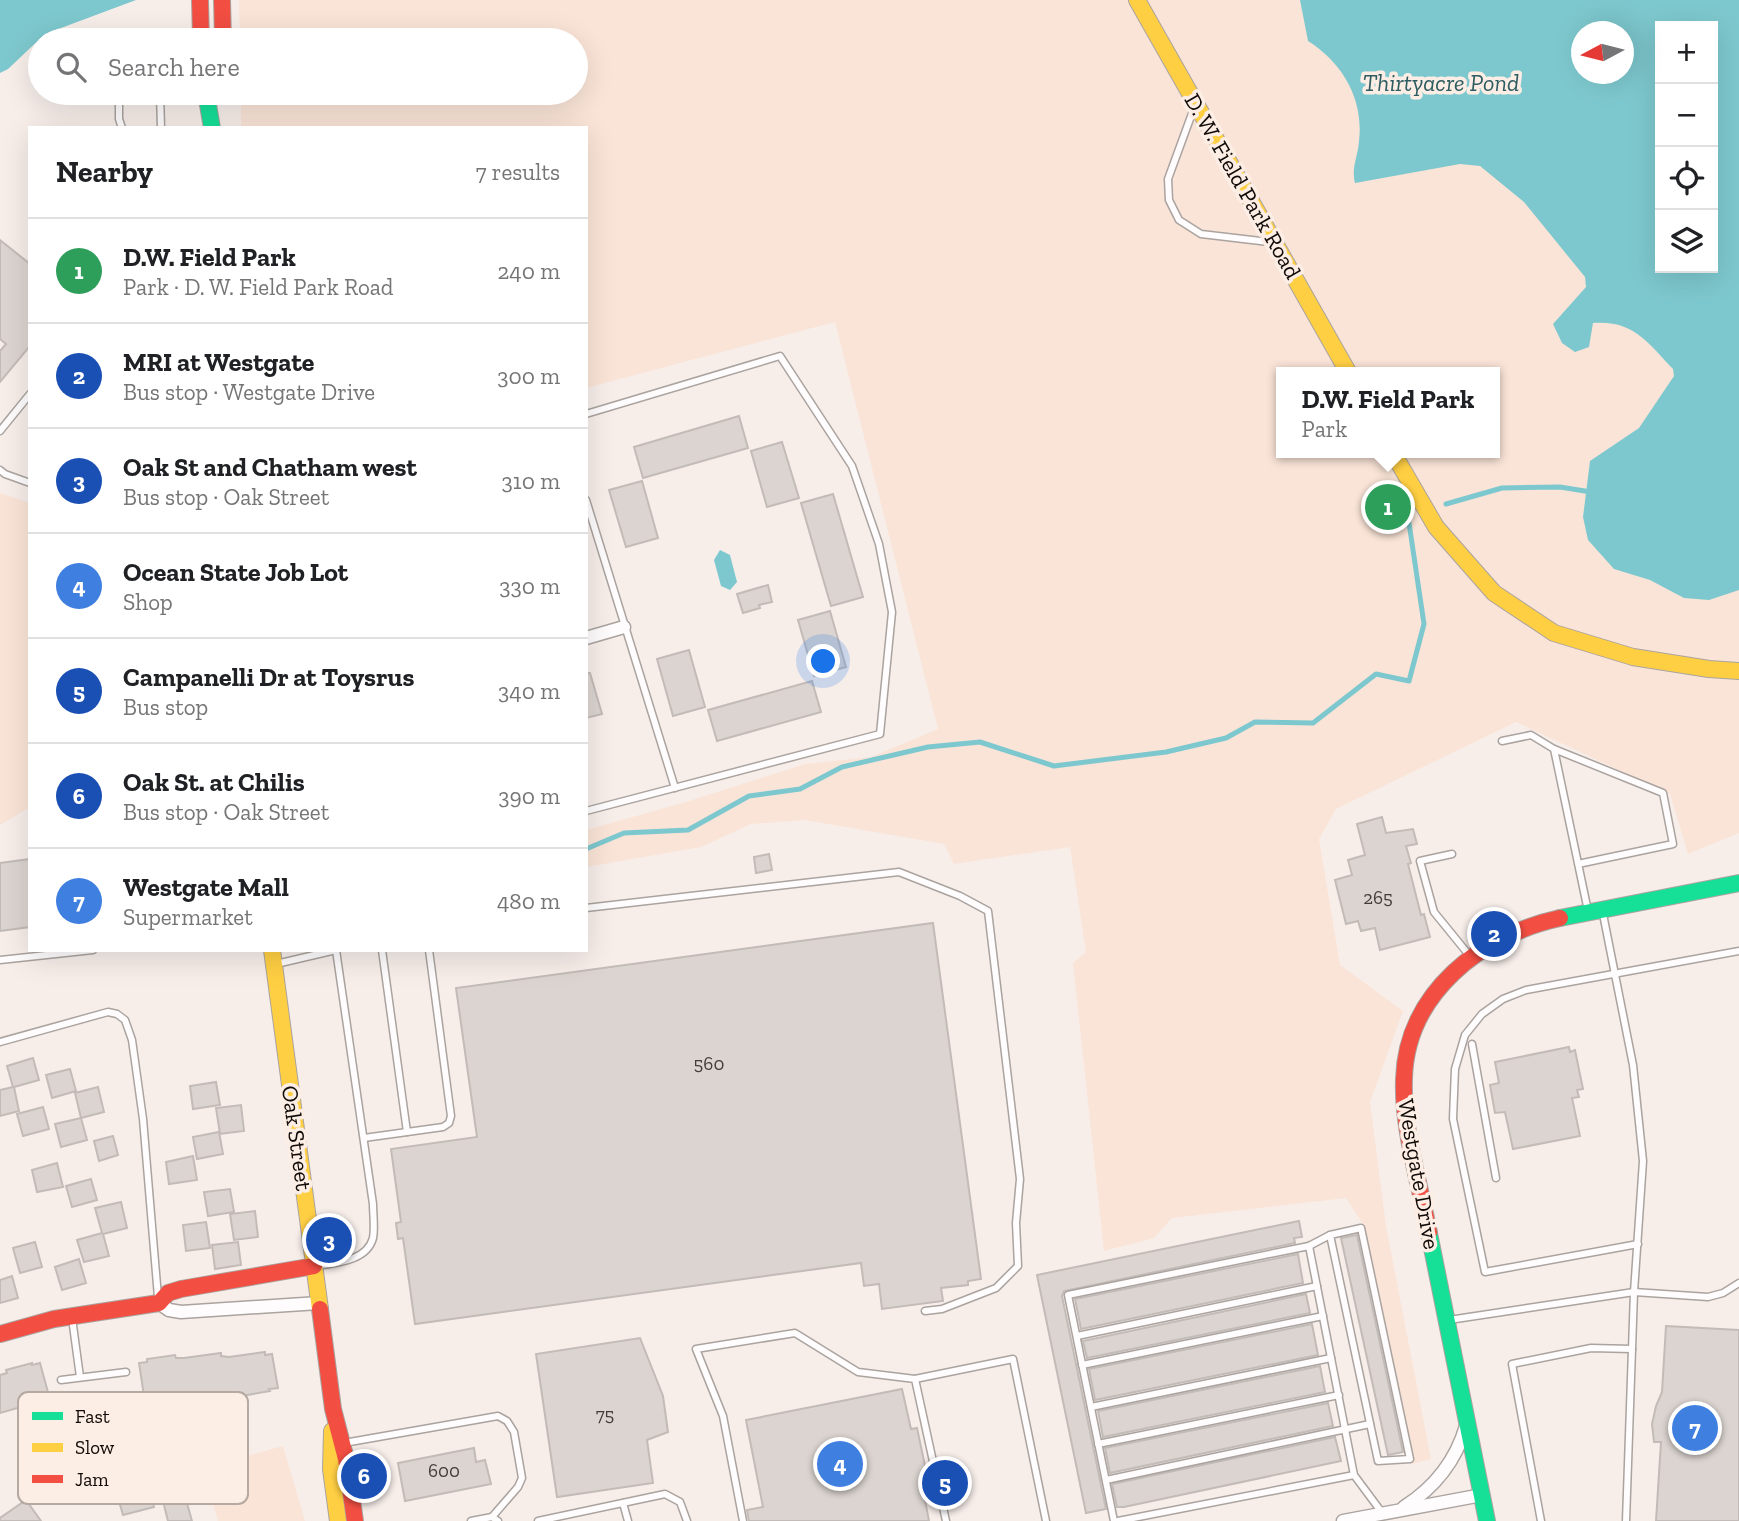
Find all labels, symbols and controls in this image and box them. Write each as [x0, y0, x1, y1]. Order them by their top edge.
north arrow [1571, 21, 1634, 84]
map controls [1655, 21, 1718, 273]
button: + [1655, 21, 1718, 84]
search box [28, 28, 588, 105]
icon: search [52, 48, 90, 86]
text: Search here [108, 51, 240, 83]
water label: Thirtyacre Pond [1363, 68, 1519, 97]
button: − [1655, 84, 1718, 147]
street label: D. W. Field Park Road [1179, 88, 1308, 284]
button: locate [1655, 147, 1718, 210]
text: Nearby [56, 154, 153, 190]
text: 7 results [476, 158, 560, 186]
button: layers [1655, 210, 1718, 273]
text: D.W. Field Park [123, 241, 296, 273]
text: 1 [74, 257, 84, 285]
text: 240 m [497, 257, 560, 285]
text: Park · D. W. Field Park Road [123, 273, 393, 301]
text: MRI at Westgate [123, 346, 314, 378]
text: 2 [73, 362, 85, 390]
text: 300 m [497, 362, 560, 390]
popup [1276, 367, 1500, 458]
text: Bus stop · Westgate Drive [123, 378, 375, 406]
text: D.W. Field Park [1302, 383, 1474, 415]
text: Park [1302, 415, 1347, 443]
text: Oak St and Chatham west [123, 451, 417, 483]
text: 3 [73, 467, 85, 495]
text: 310 m [502, 467, 560, 495]
pin: 1 [1365, 481, 1411, 533]
text: Bus stop · Oak Street [123, 483, 329, 511]
text: Ocean State Job Lot [123, 556, 348, 588]
text: 4 [72, 572, 86, 600]
text: 330 m [499, 572, 560, 600]
text: Shop [123, 588, 173, 616]
your location [806, 644, 840, 678]
text: Campanelli Dr at Toysrus [123, 661, 415, 693]
text: 5 [73, 677, 85, 705]
text: 340 m [498, 677, 560, 705]
text: Bus stop [123, 693, 208, 721]
text: Oak St. at Chilis [123, 766, 305, 798]
text: 6 [73, 782, 85, 810]
text: 390 m [498, 782, 560, 810]
text: Bus stop · Oak Street [123, 798, 329, 826]
text: Westgate Mall [123, 871, 289, 903]
house number: 265 [1363, 886, 1393, 909]
text: 7 [73, 887, 85, 915]
text: 480 m [497, 887, 560, 915]
text: Supermarket [123, 903, 253, 931]
pin: 2 [1471, 908, 1517, 960]
house number: 560 [694, 1052, 724, 1075]
street label: Oak Street [276, 1084, 318, 1193]
street label: Westgate Drive [1392, 1097, 1446, 1251]
pin: 3 [306, 1214, 352, 1266]
legend [18, 1392, 248, 1504]
pin: 7 [1672, 1402, 1718, 1454]
house number: 75 [596, 1403, 614, 1426]
text: Fast [75, 1405, 110, 1428]
text: Slow [75, 1436, 115, 1459]
pin: 4 [817, 1438, 863, 1490]
pin: 6 [341, 1450, 387, 1502]
pin: 5 [922, 1457, 968, 1509]
house number: 600 [428, 1459, 460, 1482]
text: Jam [75, 1468, 109, 1491]

